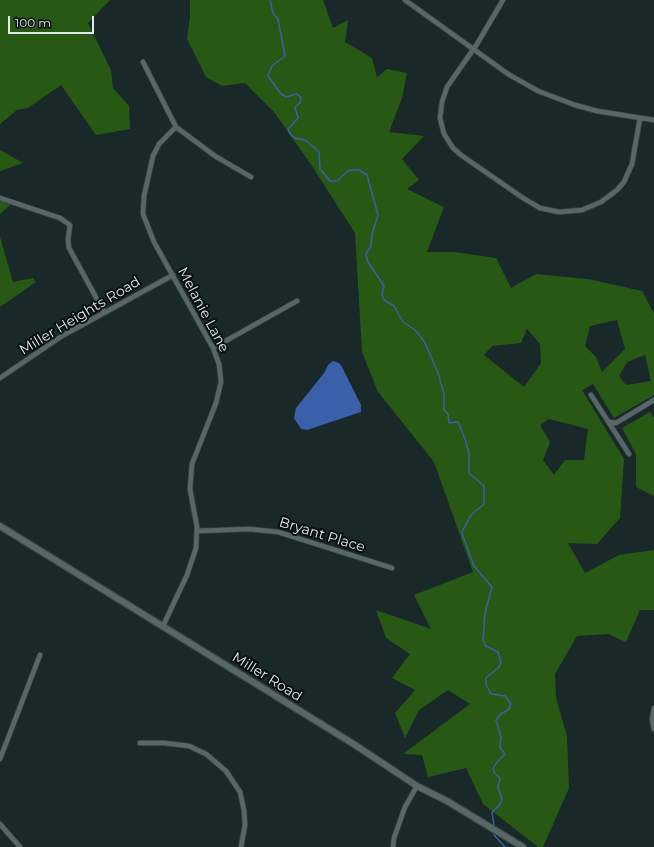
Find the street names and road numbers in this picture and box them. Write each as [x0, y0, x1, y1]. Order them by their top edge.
street label: Melanie Lane [174, 265, 232, 355]
street label: Miller Heights Road [17, 273, 143, 359]
street label: Bryant Place [277, 514, 367, 556]
street label: Miller Road [229, 649, 305, 705]

